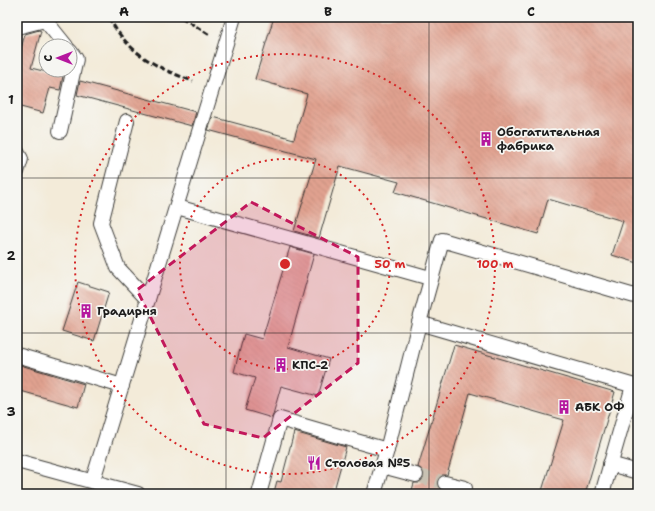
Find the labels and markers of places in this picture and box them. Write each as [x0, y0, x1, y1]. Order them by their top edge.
place label: Обогатительная фабрика [497, 124, 600, 154]
building icon: Обогатительная фабрика [478, 131, 494, 147]
centre of rings [278, 257, 292, 271]
building icon: Градирня [78, 303, 94, 319]
place label: Градирня [97, 303, 157, 319]
building icon: КПС-2 [273, 357, 289, 373]
place label: КПС-2 [292, 357, 329, 373]
building icon: АБК ОФ [556, 399, 572, 415]
place label: АБК ОФ [575, 399, 624, 415]
restaurant icon: Столовая №5 [306, 455, 322, 471]
place label: Столовая №5 [325, 455, 410, 471]

